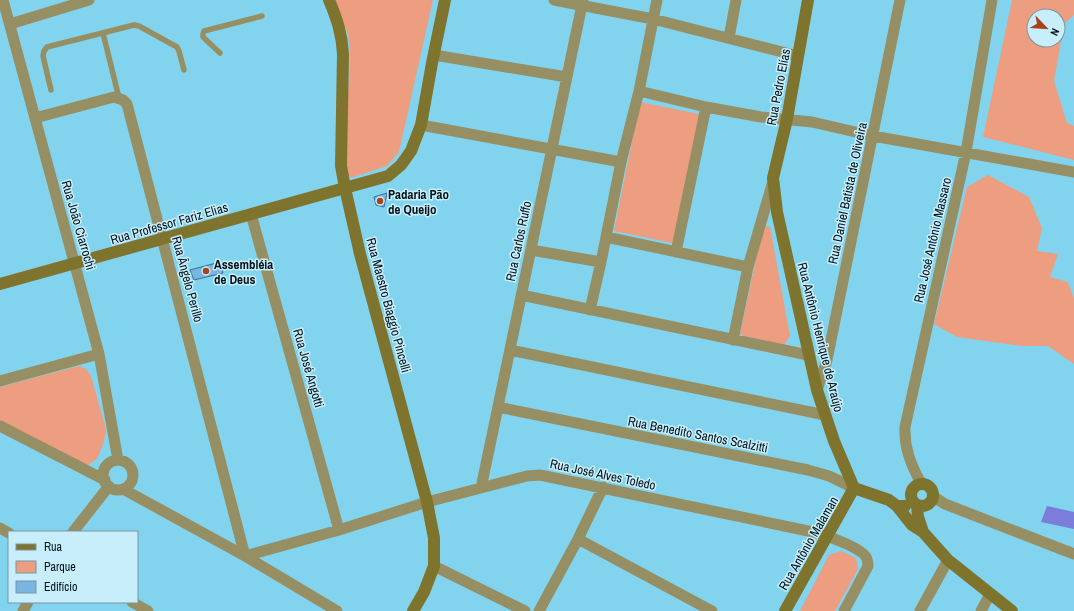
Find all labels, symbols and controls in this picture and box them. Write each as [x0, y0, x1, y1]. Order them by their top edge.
north arrow [1026, 8, 1066, 48]
text: N [1047, 26, 1063, 38]
street label: Rua Pedro Elías [763, 47, 794, 127]
street label: Rua Daniel Batista de Oliveira [824, 121, 871, 266]
street label: Rua José Antônio Massaro [910, 176, 955, 304]
street label: Rua João Ciarrochi [58, 178, 99, 272]
place label: Padaria Pão de Queijo [388, 186, 449, 218]
marker: Padaria Pão de Queijo [375, 196, 385, 206]
street label: Rua Professor Fariz Elias [108, 199, 230, 248]
street label: Rua Carlos Ruffo [502, 199, 535, 283]
street label: Rua Ângelo Perillo [168, 234, 207, 324]
street label: Rua Maestro Biaggio Pincelli [362, 236, 415, 374]
place label: Assembléia de Deus [214, 256, 273, 288]
street label: Rua Antônio Henrique de Araújo [794, 261, 847, 414]
marker: Assembléia de Deus [201, 266, 211, 276]
street label: Rua José Angotti [289, 327, 328, 410]
street label: Rua Benedito Santos Scalzitti [626, 413, 769, 456]
street label: Rua José Alves Toledo [548, 455, 657, 494]
street label: Rua Antônio Malaman [775, 493, 842, 593]
legend [8, 531, 138, 603]
text: Rua [44, 539, 63, 555]
text: Parque [44, 559, 76, 575]
text: Edifício [44, 579, 77, 595]

